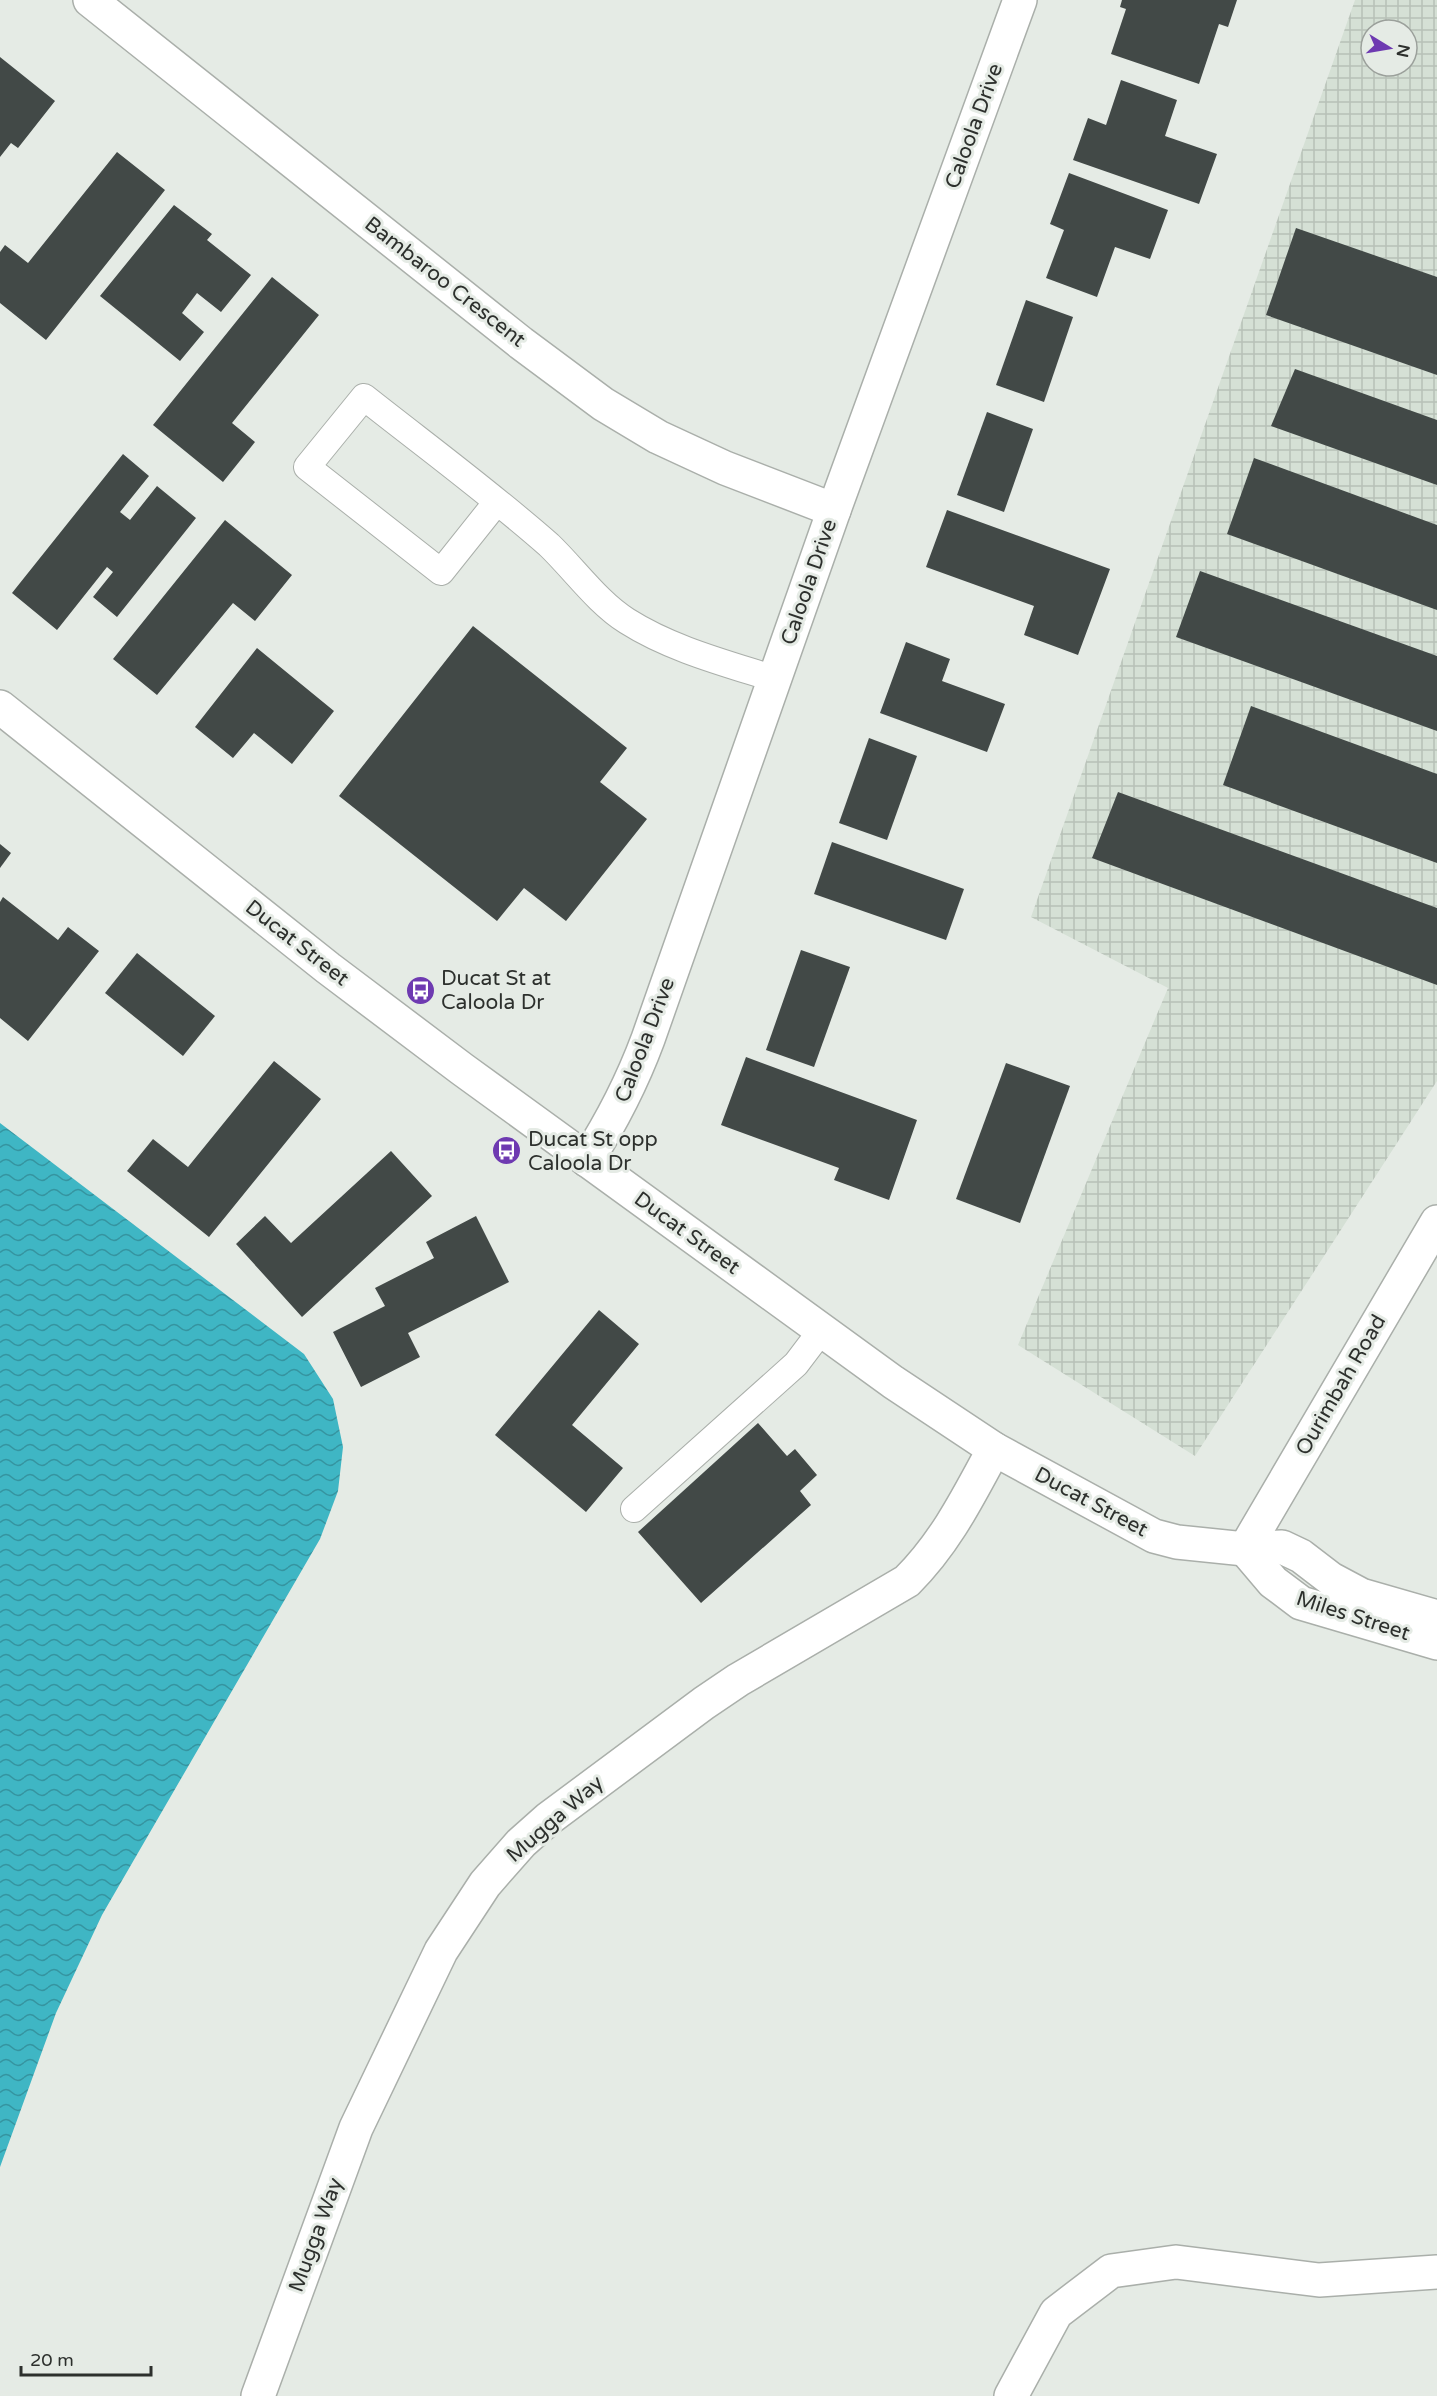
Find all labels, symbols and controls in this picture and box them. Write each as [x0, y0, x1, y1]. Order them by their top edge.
north arrow [1359, 18, 1419, 78]
text: N [1392, 42, 1414, 59]
street label: Caloola Drive [940, 60, 1008, 192]
street label: Bambaroo Crescent [360, 211, 530, 353]
street label: Caloola Drive [776, 516, 842, 648]
street label: Ducat Street [240, 895, 354, 991]
place label: Ducat St at Caloola Dr [441, 966, 551, 1015]
bus stop icon: Ducat St at Caloola Dr [404, 974, 436, 1006]
street label: Caloola Drive [610, 974, 680, 1106]
place label: Ducat St opp Caloola Dr [528, 1127, 658, 1176]
bus stop icon: Ducat St opp Caloola Dr [491, 1135, 523, 1167]
street label: Ducat Street [629, 1186, 745, 1280]
street label: Ourimbah Road [1291, 1310, 1391, 1460]
street label: Ducat Street [1030, 1462, 1152, 1542]
street label: Miles Street [1293, 1586, 1413, 1646]
street label: Mugga Way [502, 1770, 608, 1868]
street label: Mugga Way [284, 2174, 348, 2296]
scale bar [21, 2339, 152, 2377]
text: 20 m [30, 2349, 74, 2371]

